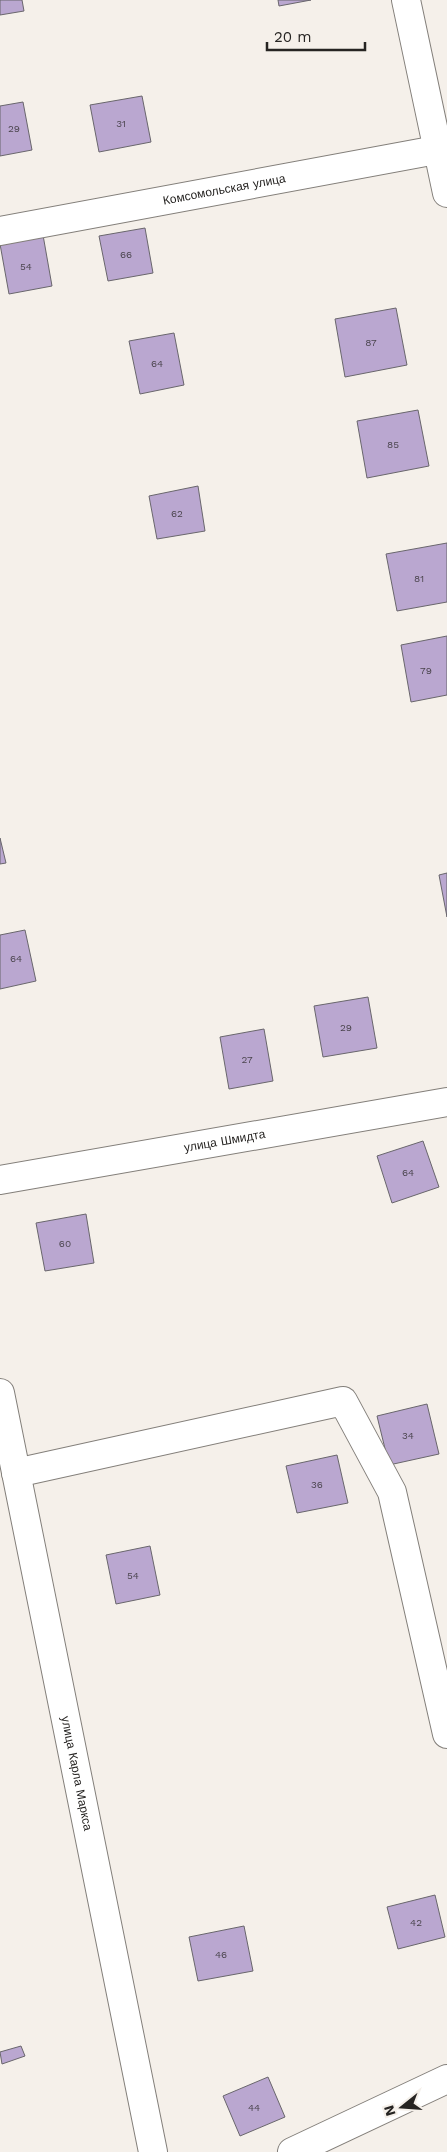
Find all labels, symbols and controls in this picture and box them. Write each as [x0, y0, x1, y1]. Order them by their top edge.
scale bar [267, 20, 364, 52]
text: 20 m [274, 28, 312, 46]
house number: 31 [116, 118, 126, 129]
house number: 29 [8, 123, 20, 134]
street label: Комсомольская улица [162, 171, 287, 208]
house number: 66 [120, 249, 132, 260]
house number: 54 [20, 261, 32, 272]
house number: 87 [365, 337, 377, 348]
house number: 64 [151, 358, 163, 369]
house number: 85 [387, 439, 399, 450]
house number: 62 [171, 508, 183, 519]
house number: 81 [414, 573, 424, 584]
house number: 79 [420, 665, 432, 676]
house number: 64 [10, 953, 22, 964]
house number: 29 [340, 1022, 352, 1033]
house number: 27 [241, 1054, 253, 1065]
street label: улица Шмидта [183, 1127, 267, 1155]
house number: 64 [402, 1167, 414, 1178]
house number: 60 [59, 1238, 71, 1249]
house number: 34 [402, 1430, 414, 1441]
house number: 36 [311, 1479, 323, 1490]
house number: 54 [127, 1570, 139, 1581]
street label: улица Карла Маркса [58, 1715, 95, 1832]
house number: 42 [410, 1917, 422, 1928]
house number: 46 [215, 1949, 227, 1960]
north arrow [377, 2082, 427, 2132]
house number: 44 [248, 2102, 260, 2113]
text: N [380, 2104, 399, 2118]

